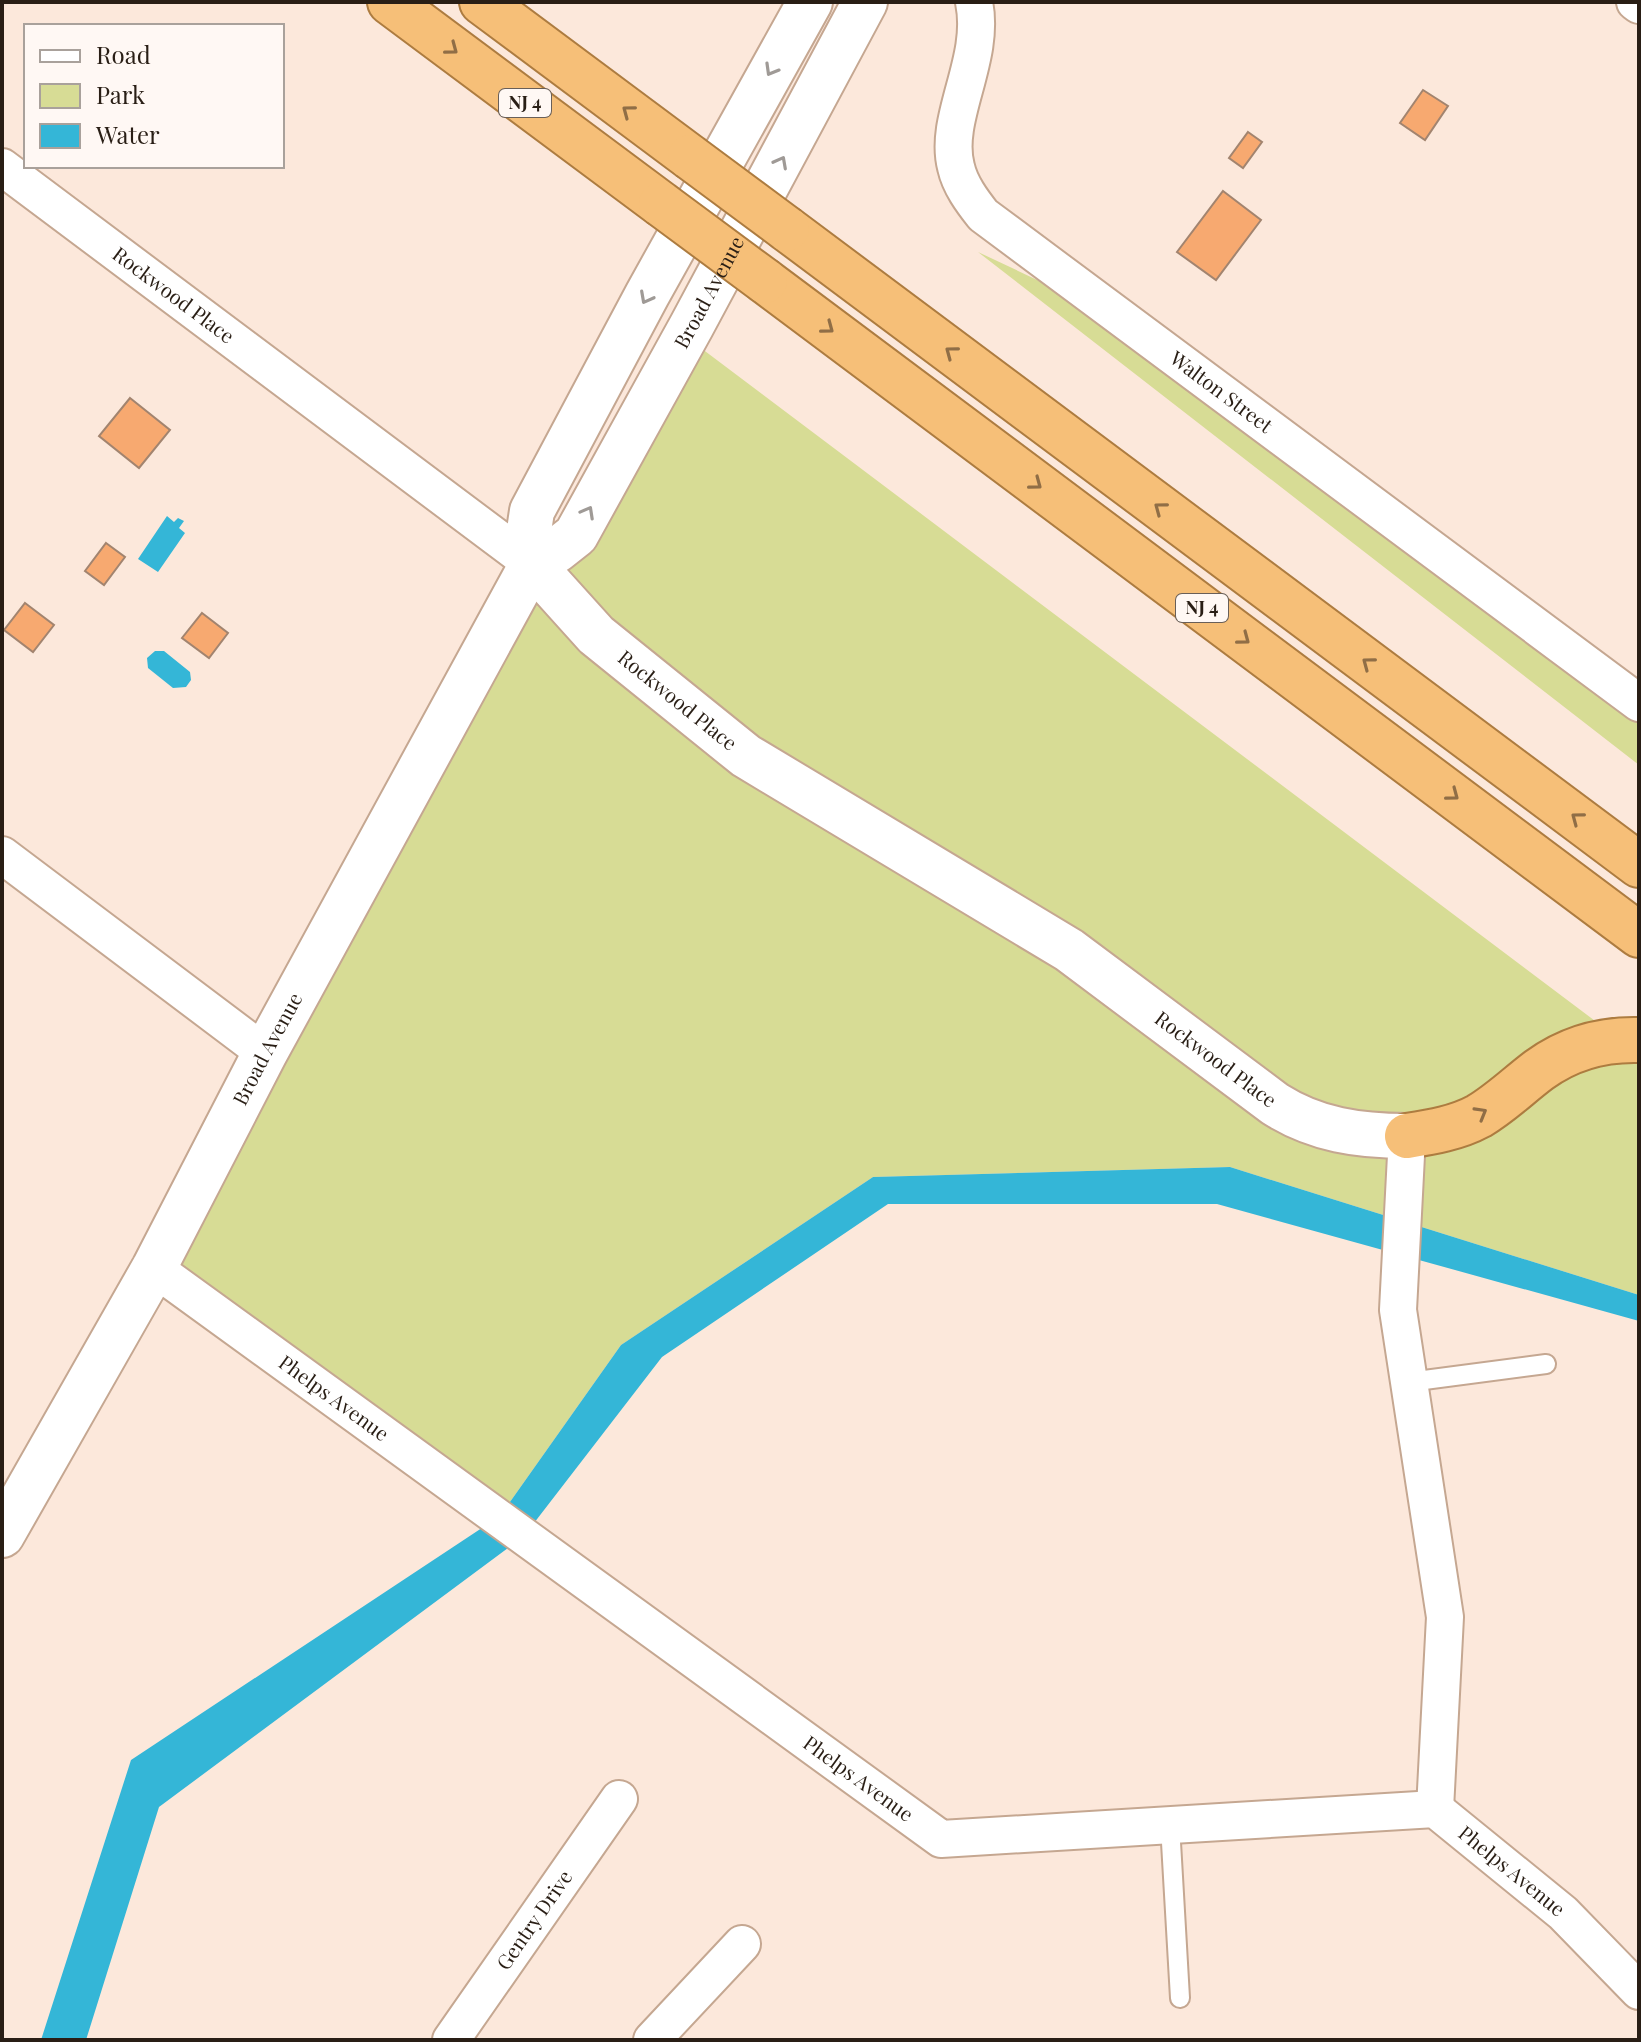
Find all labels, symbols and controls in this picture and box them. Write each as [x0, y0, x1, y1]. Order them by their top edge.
legend [24, 24, 284, 168]
text: Road [96, 38, 151, 70]
one-way arrow [443, 39, 458, 53]
one-way arrow [765, 61, 781, 76]
text: Park [96, 78, 146, 110]
road number: NJ 4 [499, 89, 551, 117]
one-way arrow [622, 106, 636, 120]
text: Water [95, 118, 160, 150]
one-way arrow [771, 156, 787, 171]
street label: Broad Avenue [667, 231, 749, 353]
street label: Rockwood Place [108, 240, 241, 349]
one-way arrow [640, 289, 656, 303]
one-way arrow [819, 318, 833, 333]
street label: Walton Street [1164, 343, 1280, 439]
one-way arrow [946, 347, 960, 362]
one-way arrow [1027, 474, 1042, 488]
one-way arrow [1154, 503, 1169, 517]
one-way arrow [578, 507, 594, 521]
road number: NJ 4 [1176, 594, 1228, 622]
one-way arrow [1235, 629, 1250, 644]
street label: Rockwood Place [613, 643, 743, 756]
one-way arrow [1363, 658, 1377, 673]
one-way arrow [1444, 785, 1458, 799]
one-way arrow [1571, 814, 1586, 828]
street label: Broad Avenue [225, 987, 307, 1109]
street label: Rockwood Place [1150, 1004, 1283, 1113]
one-way arrow [1472, 1107, 1487, 1123]
street label: Phelps Avenue [274, 1348, 395, 1446]
street label: Phelps Avenue [798, 1729, 920, 1827]
street label: Phelps Avenue [1454, 1819, 1572, 1922]
street label: Gentry Drive [489, 1864, 577, 1975]

